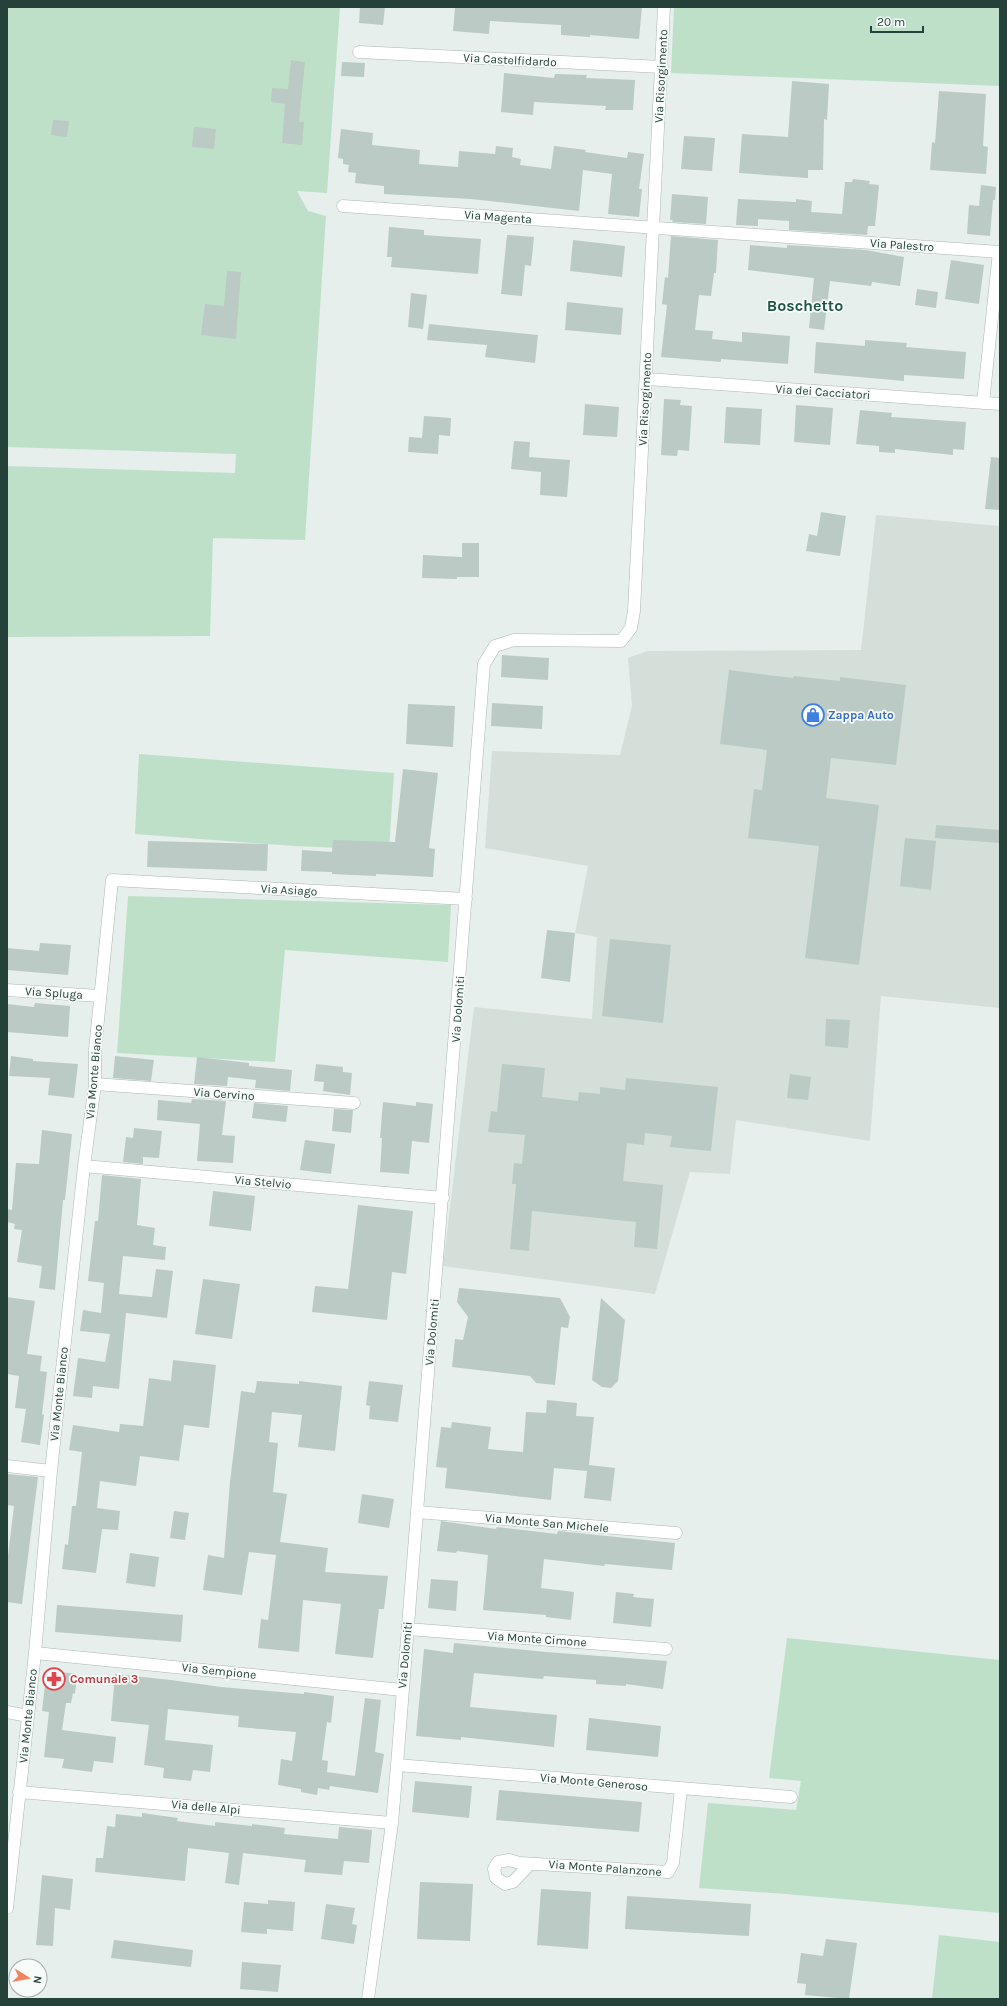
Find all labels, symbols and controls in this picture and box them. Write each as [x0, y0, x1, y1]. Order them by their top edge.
scale bar [871, 8, 923, 34]
text: 20 m [877, 15, 905, 29]
street label: Via Risorgimento [652, 29, 670, 123]
street label: Via Castelfidardo [463, 51, 557, 69]
street label: Via Magenta [464, 208, 532, 226]
street label: Via Palestro [869, 236, 935, 254]
district label: Boschetto [767, 296, 843, 315]
street label: Via Risorgimento [636, 352, 654, 446]
street label: Via dei Cacciatori [775, 382, 871, 402]
shop icon: Zappa Auto [800, 702, 826, 728]
place label: Zappa Auto [828, 708, 894, 722]
street label: Via Asiago [260, 882, 318, 898]
street label: Via Dolomiti [449, 975, 467, 1043]
street label: Via Spluga [25, 984, 83, 1002]
street label: Via Monte Bianco [83, 1024, 105, 1120]
street label: Via Cervino [193, 1085, 255, 1103]
street label: Via Stelvio [234, 1173, 292, 1191]
street label: Via Dolomiti [422, 1298, 442, 1366]
street label: Via Monte Bianco [47, 1346, 71, 1442]
street label: Via Monte San Michele [485, 1511, 609, 1535]
street label: Via Dolomiti [395, 1621, 415, 1689]
street label: Via Monte Cimone [487, 1629, 587, 1649]
street label: Via Sempione [181, 1660, 257, 1682]
pharmacy icon: Comunale 3 [41, 1666, 67, 1692]
street label: Via Monte Bianco [16, 1668, 40, 1764]
place label: Comunale 3 [70, 1672, 138, 1686]
street label: Via Monte Generoso [539, 1770, 649, 1794]
street label: Via delle Alpi [171, 1797, 241, 1817]
street label: Via Monte Palanzone [548, 1857, 662, 1879]
north arrow [8, 1958, 48, 1998]
text: N [30, 1975, 44, 1985]

